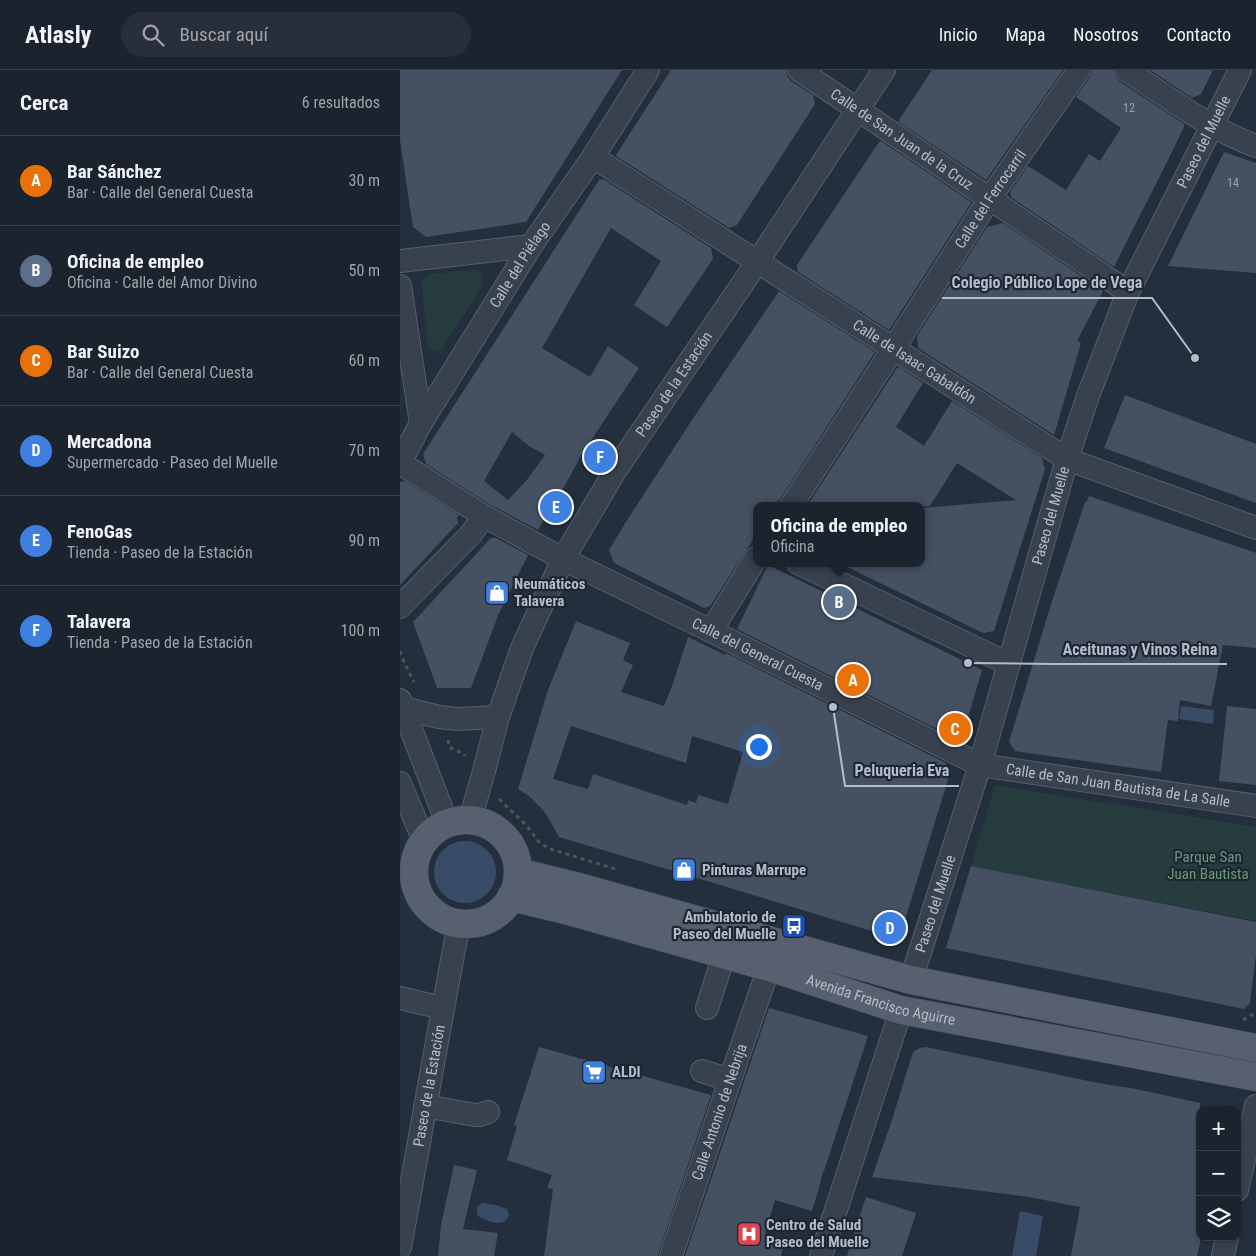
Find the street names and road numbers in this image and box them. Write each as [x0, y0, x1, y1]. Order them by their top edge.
street label: Calle de San Juan de la Cruz [827, 85, 977, 194]
street label: Paseo del Muelle [1173, 93, 1235, 191]
street label: Calle del Ferrocarril [951, 146, 1030, 252]
street label: Calle del Piélago [486, 218, 554, 311]
street label: Calle de Isaac Gabaldón [849, 316, 979, 408]
street label: Paseo de la Estación [632, 328, 716, 440]
street label: Paseo del Muelle [1028, 465, 1073, 567]
street label: Calle del General Cuesta [689, 614, 826, 694]
street label: Calle de San Juan Bautista de La Salle [1005, 760, 1231, 811]
street label: Paseo del Muelle [911, 853, 959, 955]
street label: Avenida Francisco Aguirre [804, 971, 957, 1029]
street label: Paseo de la Estación [409, 1023, 449, 1148]
street label: Calle Antonio de Nebrija [688, 1041, 751, 1182]

